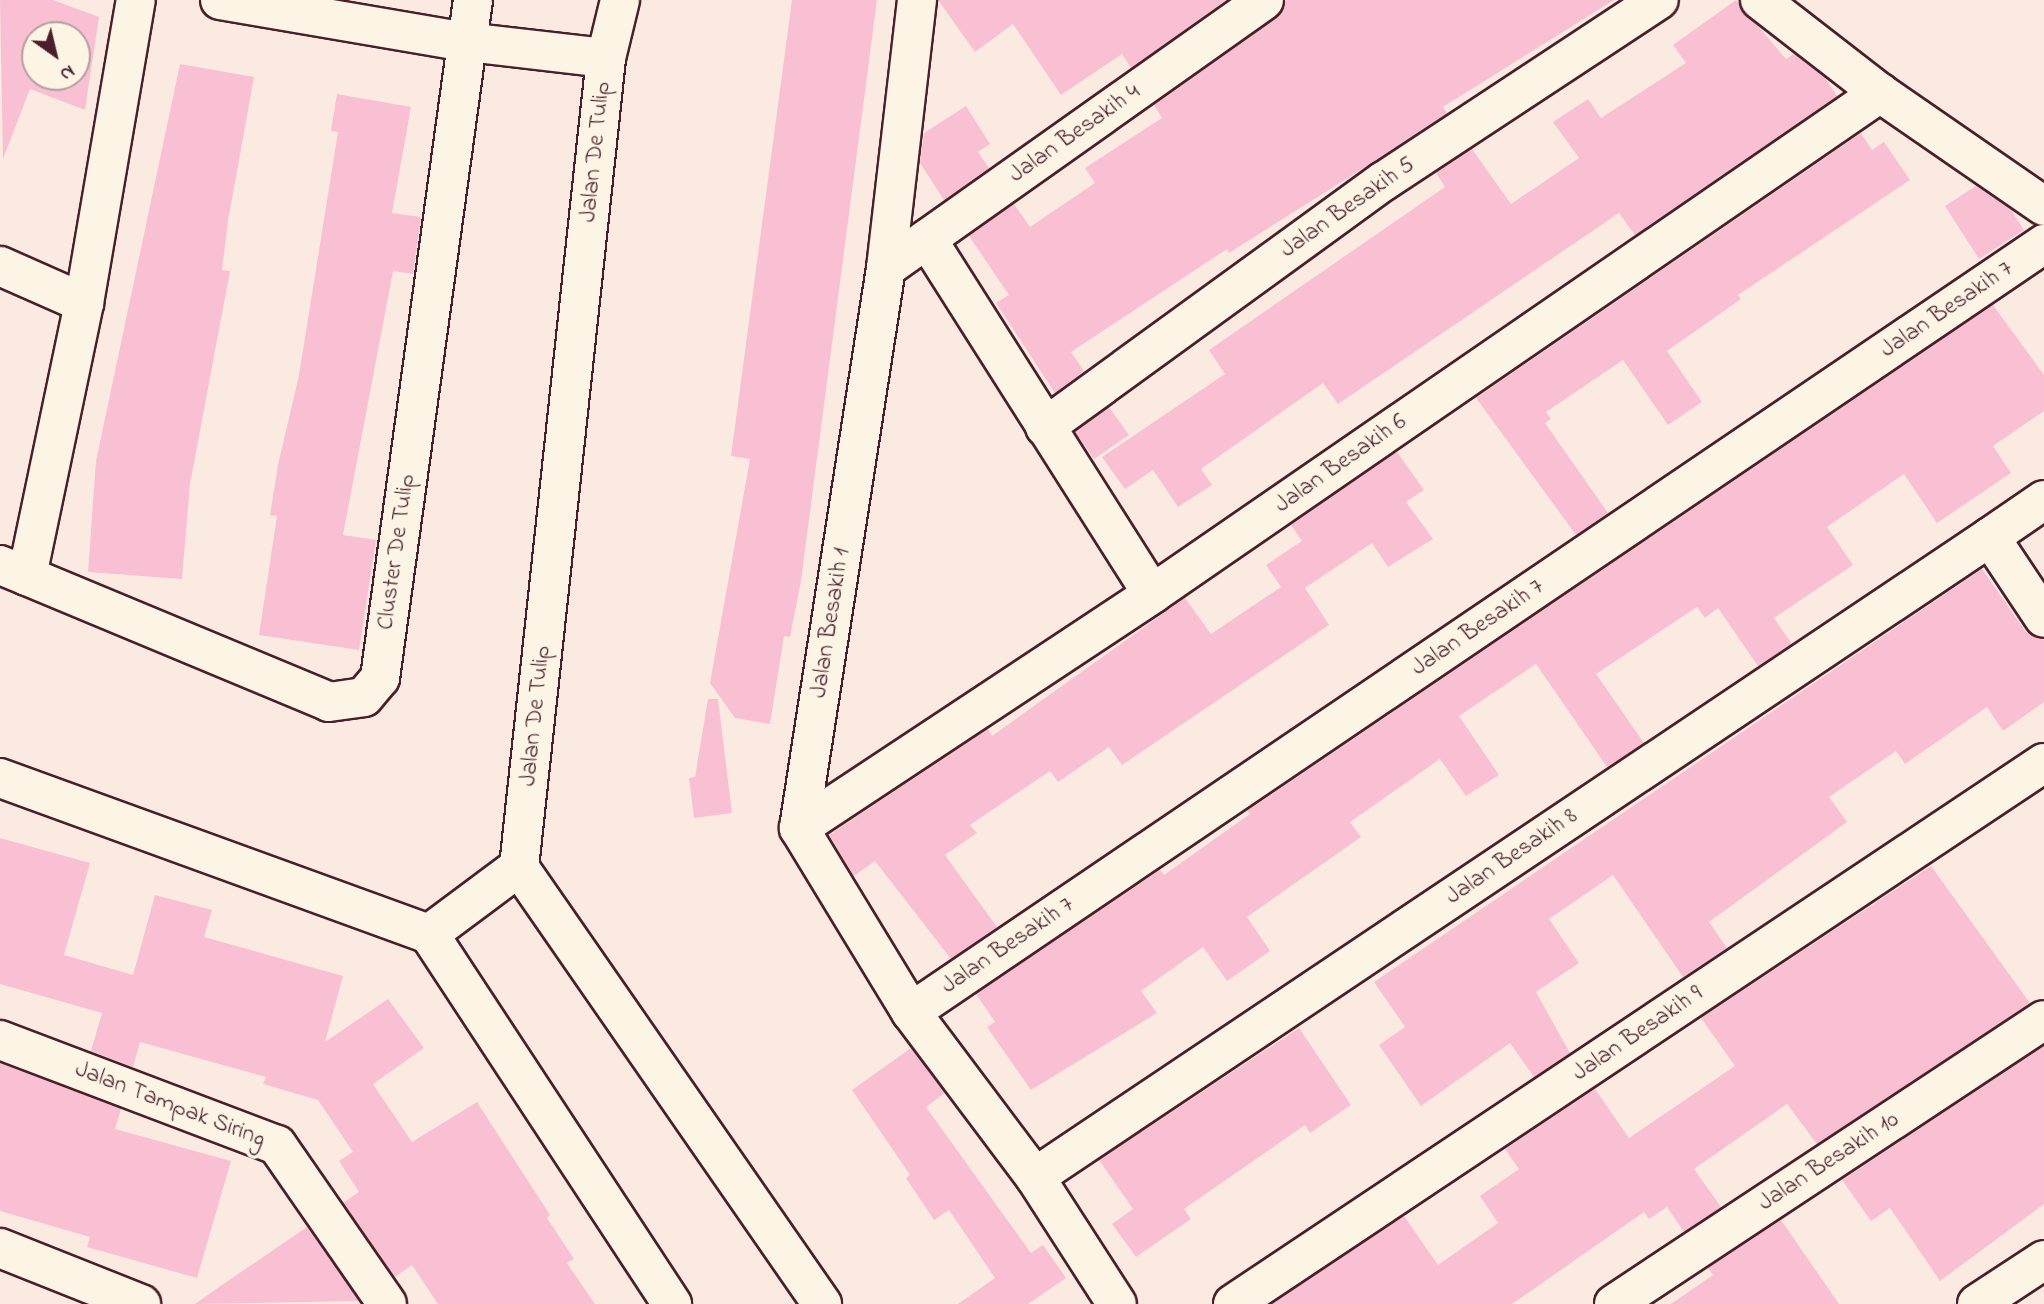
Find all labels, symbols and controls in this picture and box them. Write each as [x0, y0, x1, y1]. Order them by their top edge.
north arrow [21, 21, 91, 91]
text: N [54, 57, 80, 87]
street label: Jalan Besakih 4 [1004, 78, 1146, 190]
street label: Jalan De Tulip [574, 80, 618, 224]
street label: Jalan Besakih 5 [1275, 151, 1421, 265]
street label: Jalan Besakih 7 [1875, 255, 2019, 365]
street label: Jalan Besakih 6 [1270, 408, 1412, 520]
street label: Cluster De Tulip [372, 472, 422, 632]
street label: Jalan Besakih 1 [805, 546, 857, 700]
street label: Jalan Besakih 7 [1406, 573, 1550, 683]
street label: Jalan De Tulip [514, 644, 558, 788]
street label: Jalan Besakih 8 [1441, 802, 1583, 912]
street label: Jalan Besakih 7 [936, 891, 1080, 1001]
street label: Jalan Besakih 9 [1567, 980, 1709, 1088]
street label: Jalan Tampak Siring [71, 1055, 269, 1155]
street label: Jalan Besakih 10 [1753, 1106, 1905, 1218]

